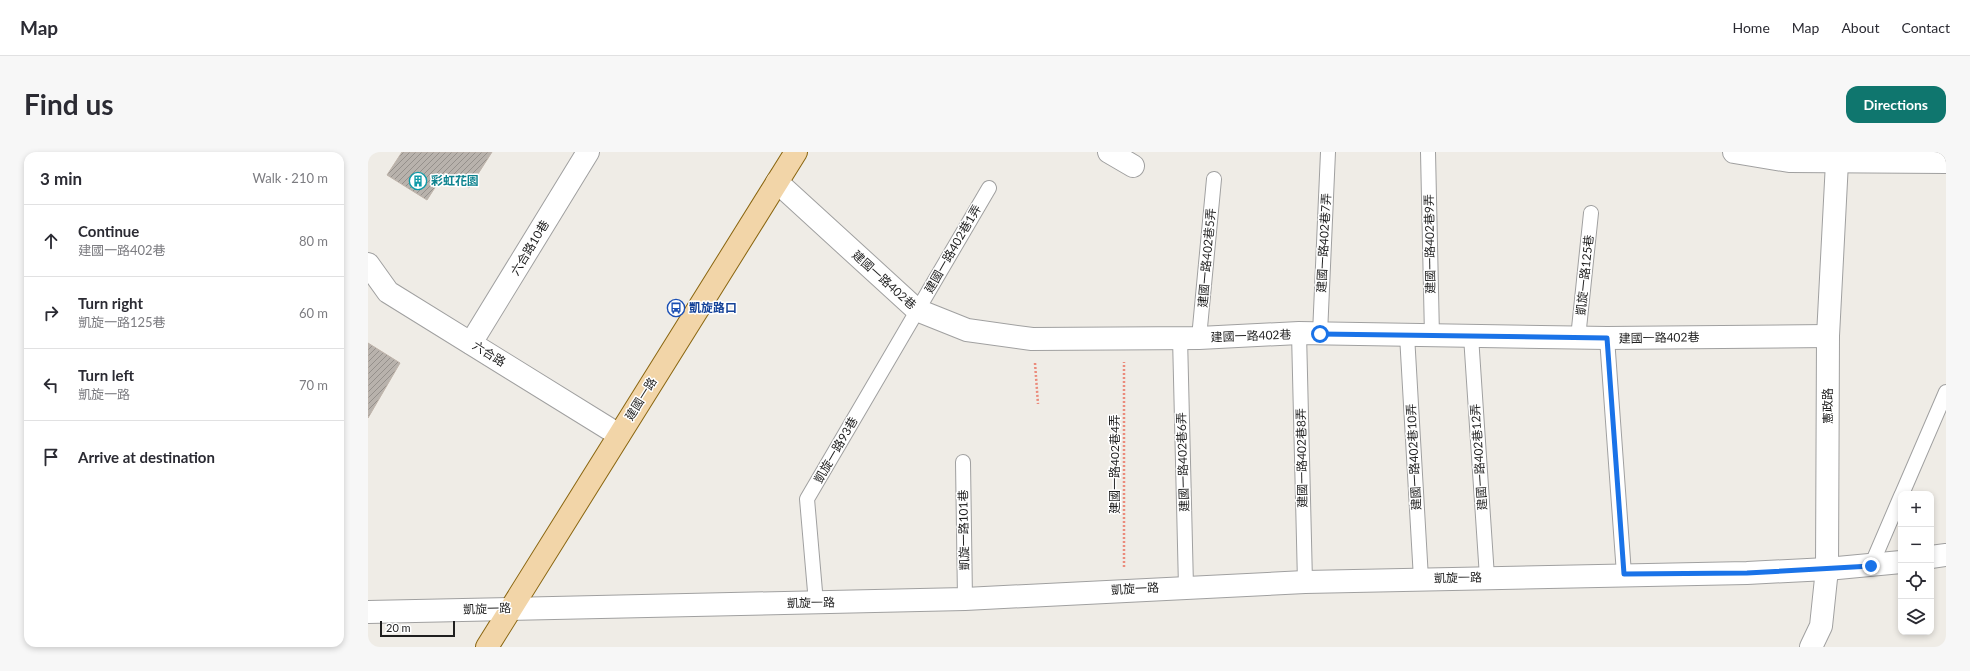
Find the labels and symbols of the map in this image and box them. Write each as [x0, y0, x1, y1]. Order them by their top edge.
building icon: 彩虹花園 [408, 171, 428, 191]
place label: 彩虹花園 [431, 173, 479, 188]
street label: 建國一路402巷7弄 [1313, 193, 1334, 293]
street label: 建國一路402巷9弄 [1421, 194, 1438, 294]
street label: 建國一路402巷1弄 [921, 202, 984, 296]
street label: 建國一路402巷5弄 [1195, 208, 1218, 308]
street label: 六合路10巷 [507, 217, 552, 278]
street label: 凱旋一路125巷 [1573, 234, 1596, 316]
street label: 建國一路402巷 [849, 247, 919, 312]
bus stop icon: 凱旋路口 [666, 298, 686, 318]
place label: 凱旋路口 [689, 300, 737, 315]
route start [1311, 325, 1329, 343]
street label: 建國一路402巷 [1210, 327, 1292, 344]
street label: 建國一路402巷 [1618, 329, 1700, 346]
street label: 六合路 [470, 338, 509, 369]
street label: 建國一路 [621, 374, 660, 423]
street label: 憲政路 [1820, 388, 1835, 424]
street label: 建國一路402巷10弄 [1403, 403, 1424, 511]
street label: 建國一路402巷12弄 [1467, 403, 1490, 511]
street label: 建國一路402巷8弄 [1293, 408, 1310, 508]
street label: 建國一路402巷6弄 [1173, 412, 1192, 512]
street label: 凱旋一路93巷 [811, 414, 861, 486]
street label: 建國一路402巷4弄 [1107, 414, 1122, 514]
street label: 凱旋一路101巷 [955, 489, 972, 571]
route end [1862, 557, 1880, 575]
street label: 凱旋一路 [1434, 570, 1482, 585]
street label: 凱旋一路 [1111, 580, 1159, 597]
street label: 凱旋一路 [787, 595, 835, 610]
street label: 凱旋一路 [463, 600, 511, 617]
scale bar [380, 619, 455, 638]

